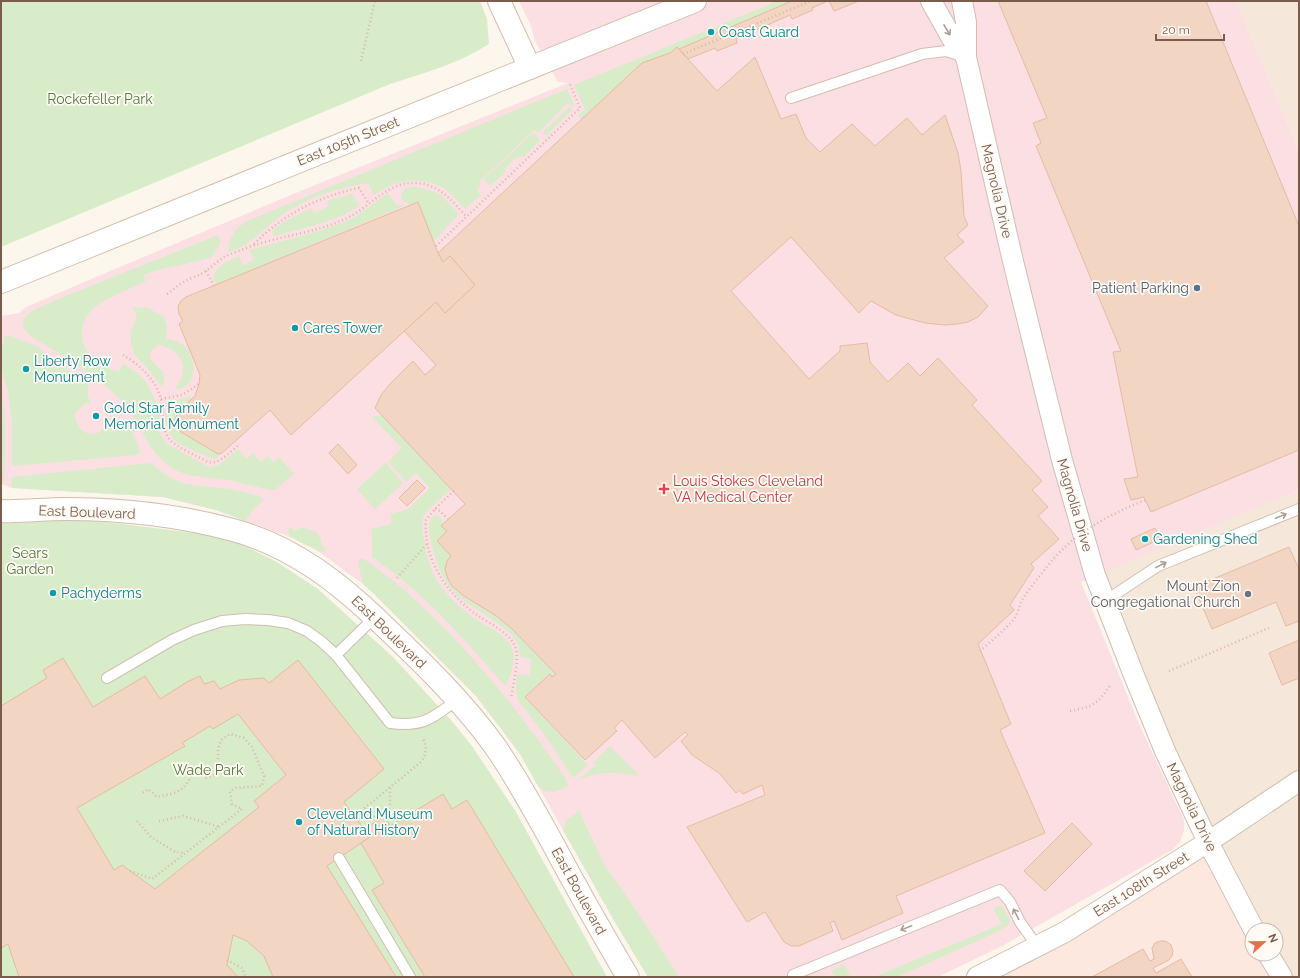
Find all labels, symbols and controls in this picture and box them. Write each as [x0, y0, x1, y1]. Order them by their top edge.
scale bar [1156, 16, 1224, 42]
text: 20 m [1162, 23, 1190, 37]
place label: Coast Guard [719, 24, 799, 40]
one-way arrow [943, 24, 951, 35]
marker: Coast Guard [706, 27, 716, 37]
park label: Rockefeller Park [47, 91, 153, 107]
street label: East 105th Street [295, 113, 402, 169]
street label: Magnolia Drive [978, 142, 1016, 240]
place label: Patient Parking [1092, 280, 1189, 296]
marker: Patient Parking [1192, 283, 1202, 293]
place label: Cares Tower [303, 320, 382, 336]
marker: Cares Tower [290, 323, 300, 333]
place label: Liberty Row Monument [34, 353, 111, 385]
marker: Liberty Row Monument [21, 364, 31, 374]
place label: Gold Star Family Memorial Monument [104, 400, 239, 432]
marker: Gold Star Family Memorial Monument [91, 411, 101, 421]
street label: Magnolia Drive [1054, 456, 1096, 554]
place label: Louis Stokes Cleveland VA Medical Center [673, 473, 823, 505]
marker: Louis Stokes Cleveland VA Medical Center [658, 483, 670, 495]
street label: East Boulevard [38, 502, 136, 522]
one-way arrow [1275, 511, 1287, 519]
place label: Gardening Shed [1153, 531, 1257, 547]
marker: Gardening Shed [1140, 534, 1150, 544]
park label: Sears Garden [6, 545, 54, 577]
one-way arrow [1155, 561, 1167, 568]
place label: Mount Zion Congregational Church [1091, 578, 1240, 610]
place label: Pachyderms [61, 585, 142, 601]
marker: Pachyderms [48, 588, 58, 598]
marker: Mount Zion Congregational Church [1243, 589, 1253, 599]
street label: East Boulevard [348, 592, 430, 672]
street label: Magnolia Drive [1164, 760, 1220, 854]
park label: Wade Park [173, 762, 244, 778]
place label: Cleveland Museum of Natural History [307, 806, 433, 838]
marker: Cleveland Museum of Natural History [294, 817, 304, 827]
street label: East Boulevard [548, 845, 610, 937]
street label: East 108th Street [1090, 848, 1192, 920]
one-way arrow [1011, 908, 1019, 920]
north arrow [1244, 922, 1284, 962]
one-way arrow [901, 924, 913, 932]
text: N [1265, 932, 1280, 945]

